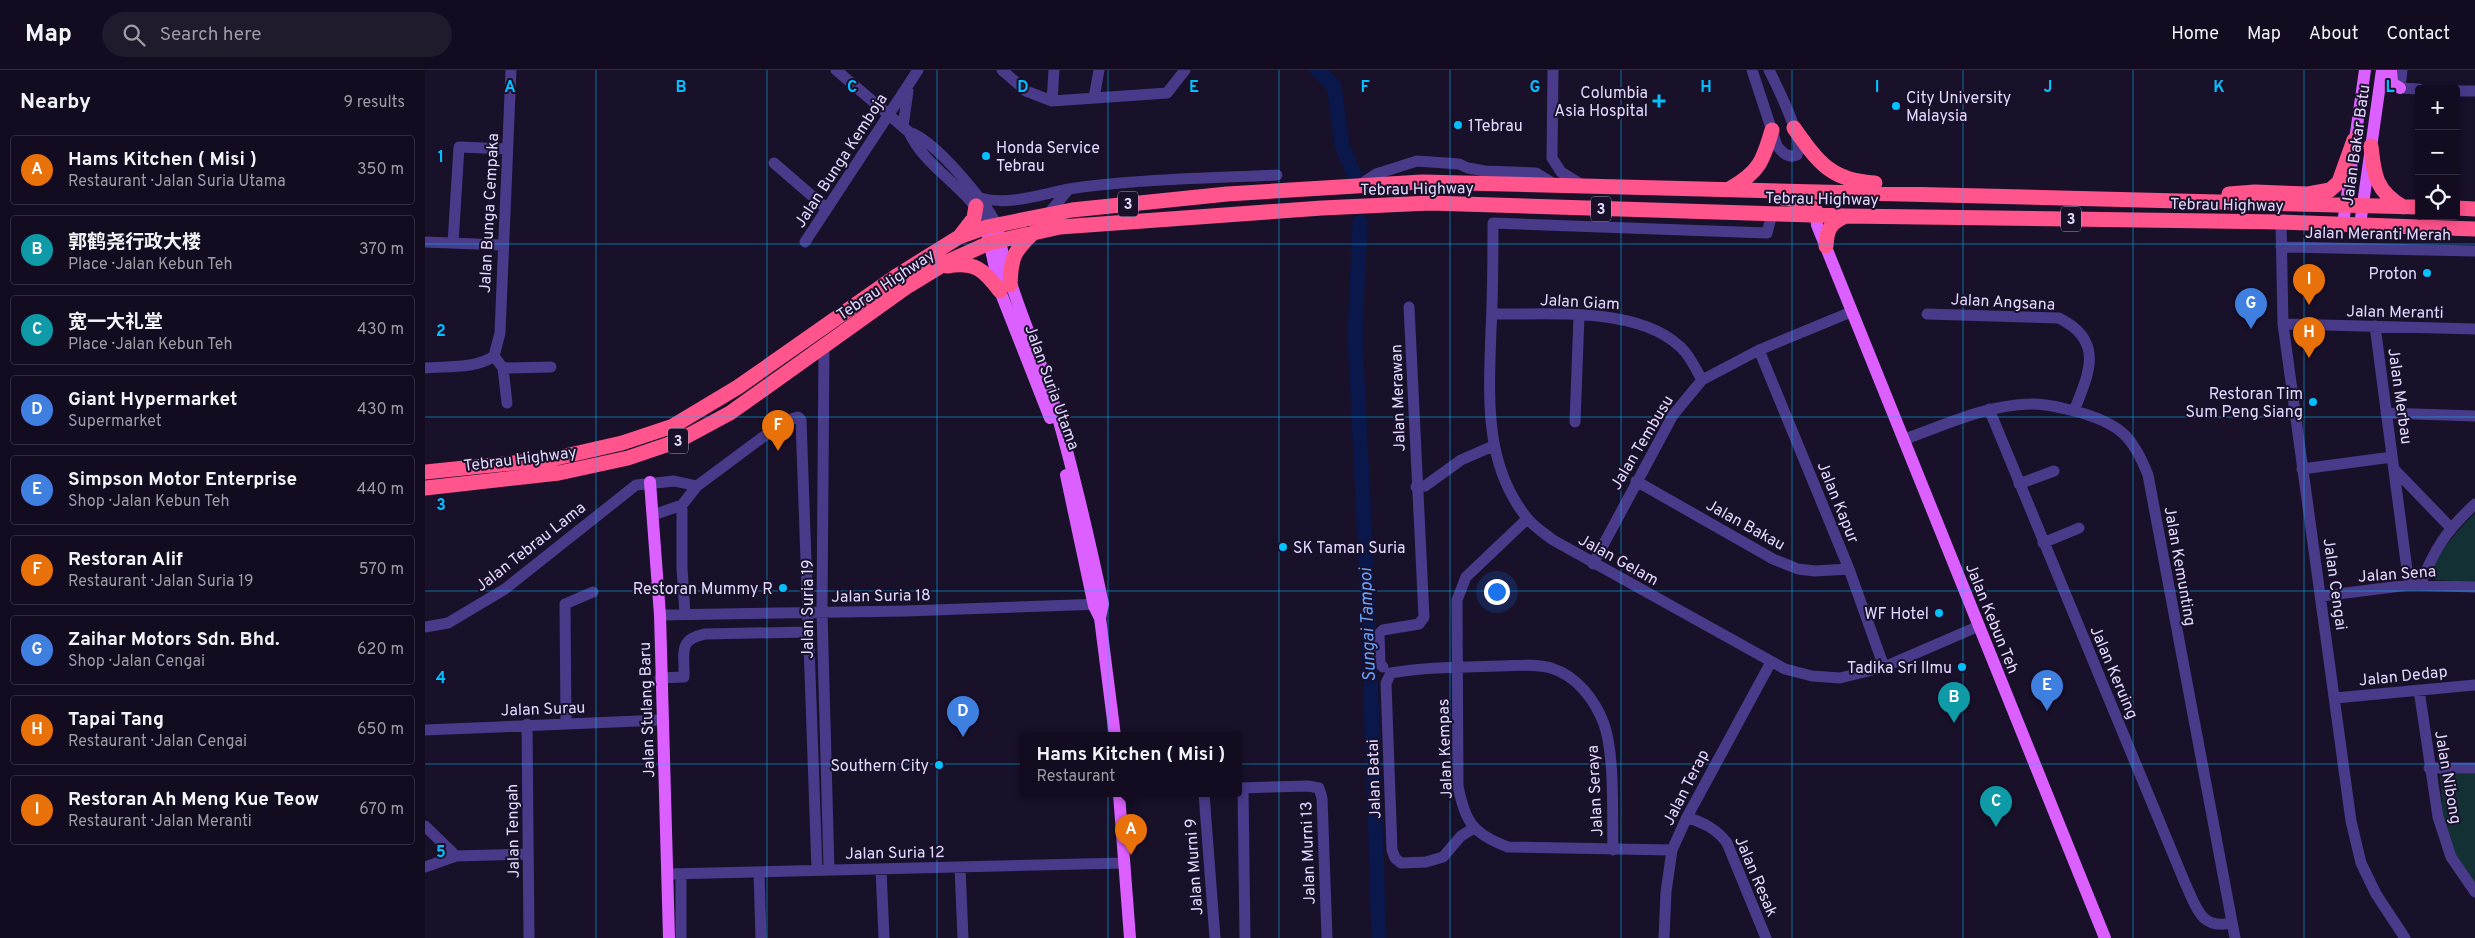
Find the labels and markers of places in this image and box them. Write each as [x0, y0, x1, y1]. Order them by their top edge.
place label: Columbia Asia Hospital [1554, 84, 1648, 122]
place label: City University Malaysia [1906, 89, 2011, 127]
marker: Columbia Asia Hospital [1652, 94, 1666, 108]
marker: City University Malaysia [1890, 100, 1902, 112]
place label: 1Tebrau [1468, 117, 1523, 137]
marker: 1Tebrau [1452, 119, 1464, 131]
place label: Honda Service Tebrau [996, 139, 1100, 177]
marker: Honda Service Tebrau [980, 150, 992, 162]
pin: I [2293, 264, 2325, 305]
place label: Proton [2369, 265, 2417, 285]
marker: Proton [2421, 267, 2433, 279]
pin: G [2235, 288, 2267, 329]
pin: H [2293, 317, 2325, 358]
place label: Restoran Tim Sum Peng Siang [2186, 385, 2303, 423]
marker: Restoran Tim Sum Peng Siang [2307, 396, 2319, 408]
pin: F [762, 410, 794, 451]
place label: SK Taman Suria [1293, 539, 1406, 559]
marker: SK Taman Suria [1277, 541, 1289, 553]
place label: Restoran Mummy R [633, 580, 773, 600]
marker: Restoran Mummy R [777, 582, 789, 594]
place label: WF Hotel [1864, 605, 1929, 625]
marker: WF Hotel [1933, 607, 1945, 619]
place label: Tadika Sri Ilmu [1847, 659, 1952, 679]
marker: Tadika Sri Ilmu [1956, 661, 1968, 673]
pin: E [2031, 670, 2063, 711]
pin: B [1938, 682, 1970, 723]
pin: D [947, 696, 979, 737]
place label: Southern City [830, 757, 929, 777]
marker: Southern City [933, 759, 945, 771]
pin: C [1980, 786, 2012, 827]
pin: A [1115, 814, 1147, 855]

